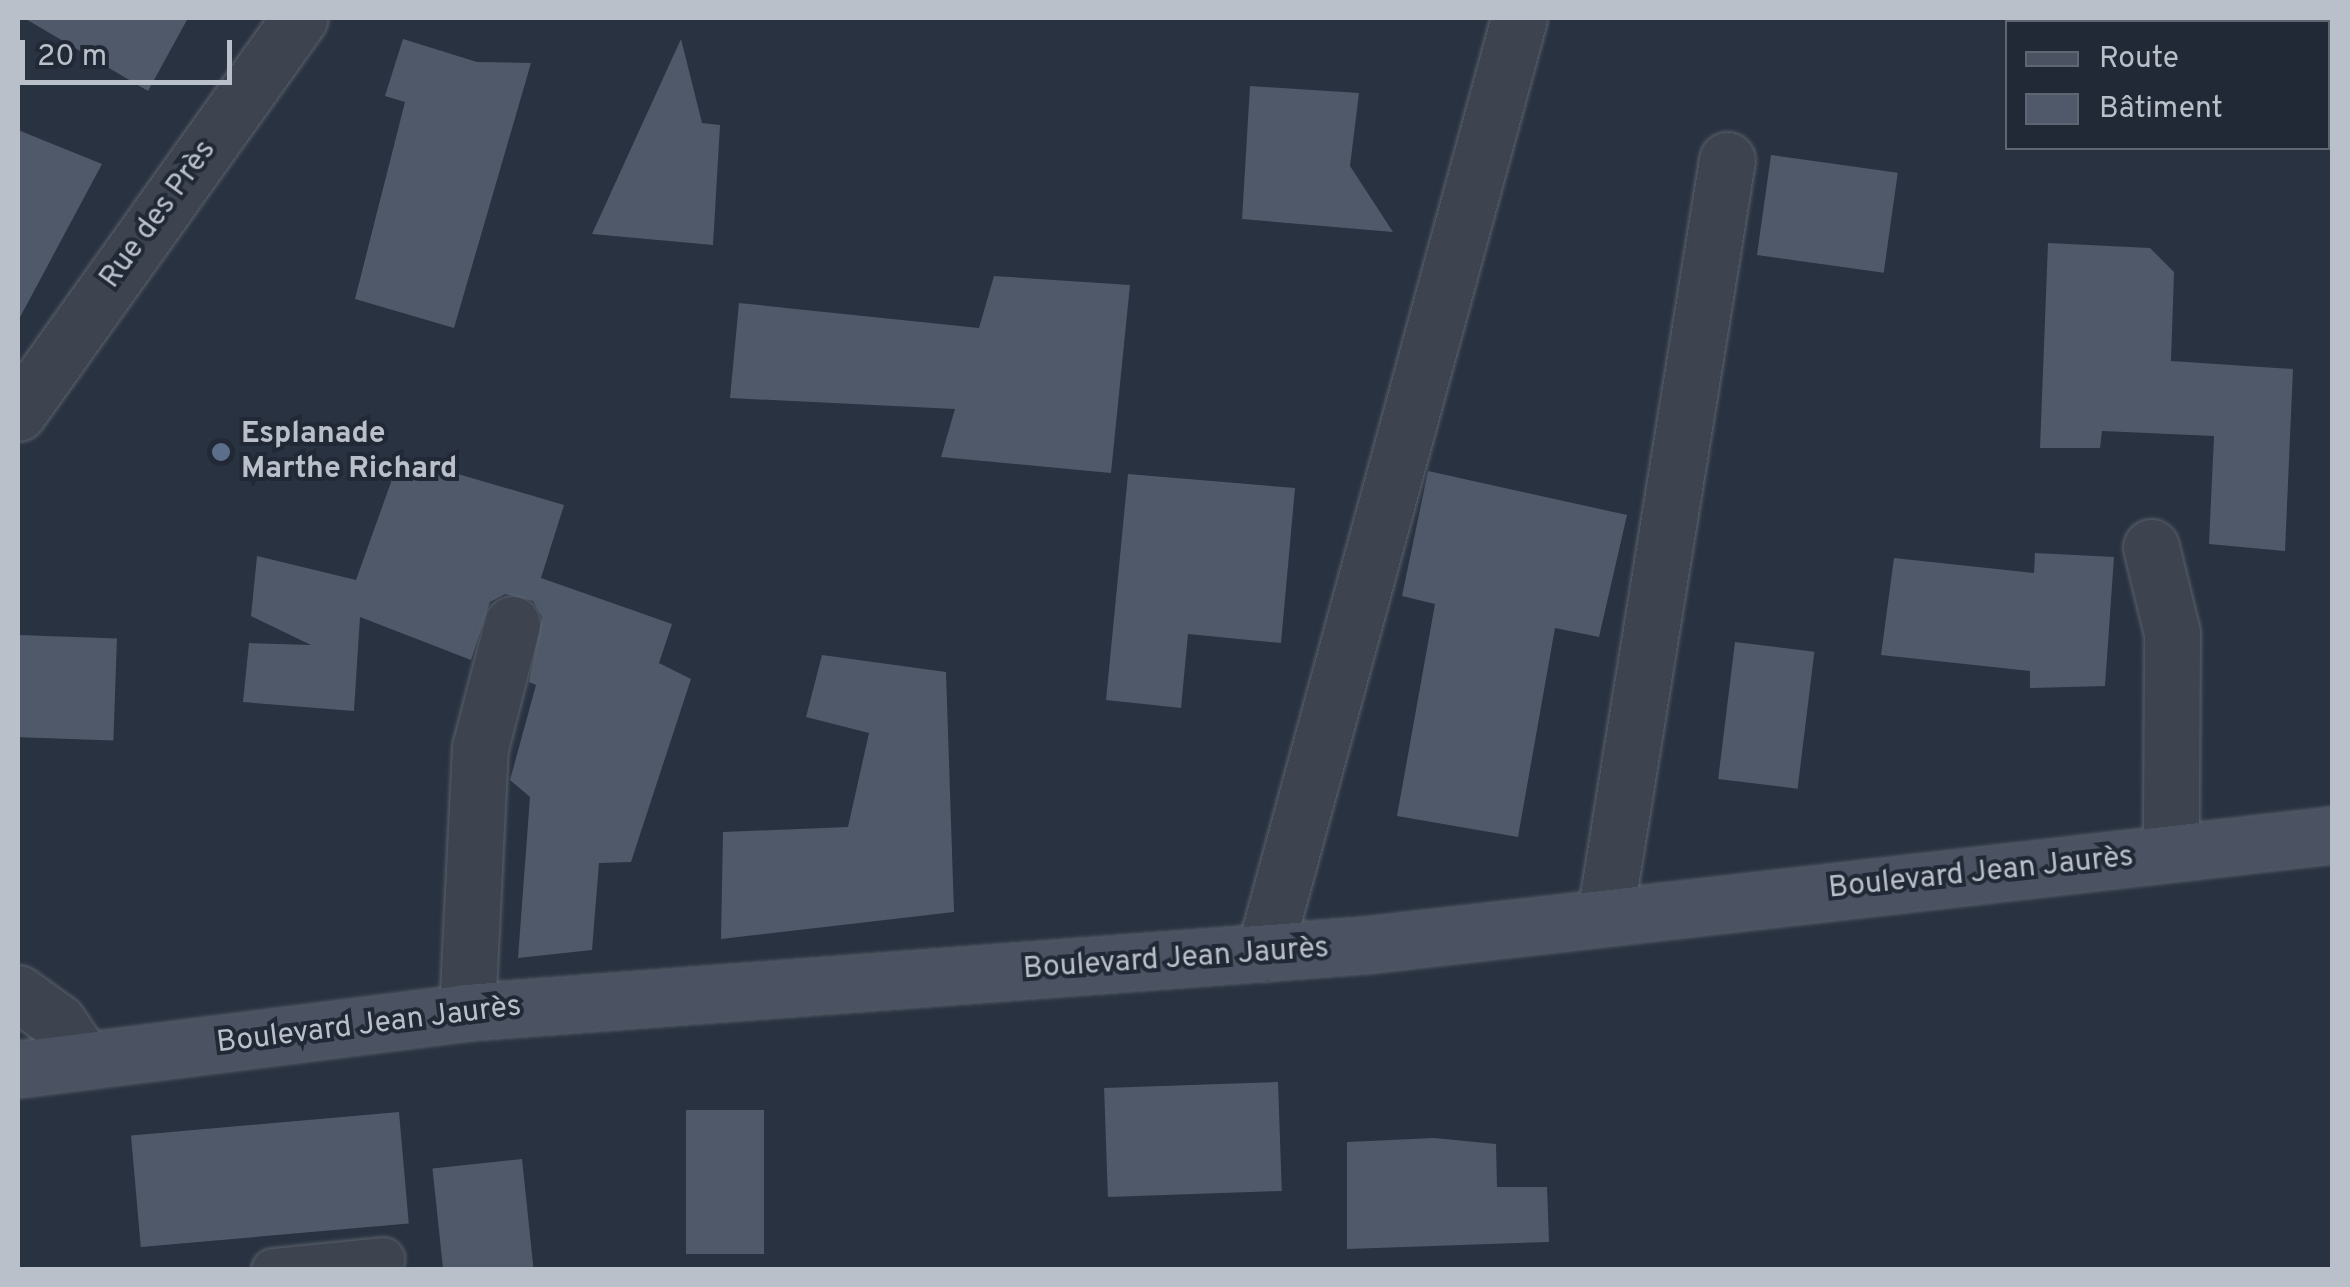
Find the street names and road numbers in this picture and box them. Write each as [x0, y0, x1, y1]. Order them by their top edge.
street label: Rue des Près [93, 134, 225, 296]
street label: Boulevard Jean Jaurès [1827, 840, 2135, 908]
street label: Boulevard Jean Jaurès [1022, 931, 1330, 989]
street label: Boulevard Jean Jaurès [215, 989, 523, 1063]

